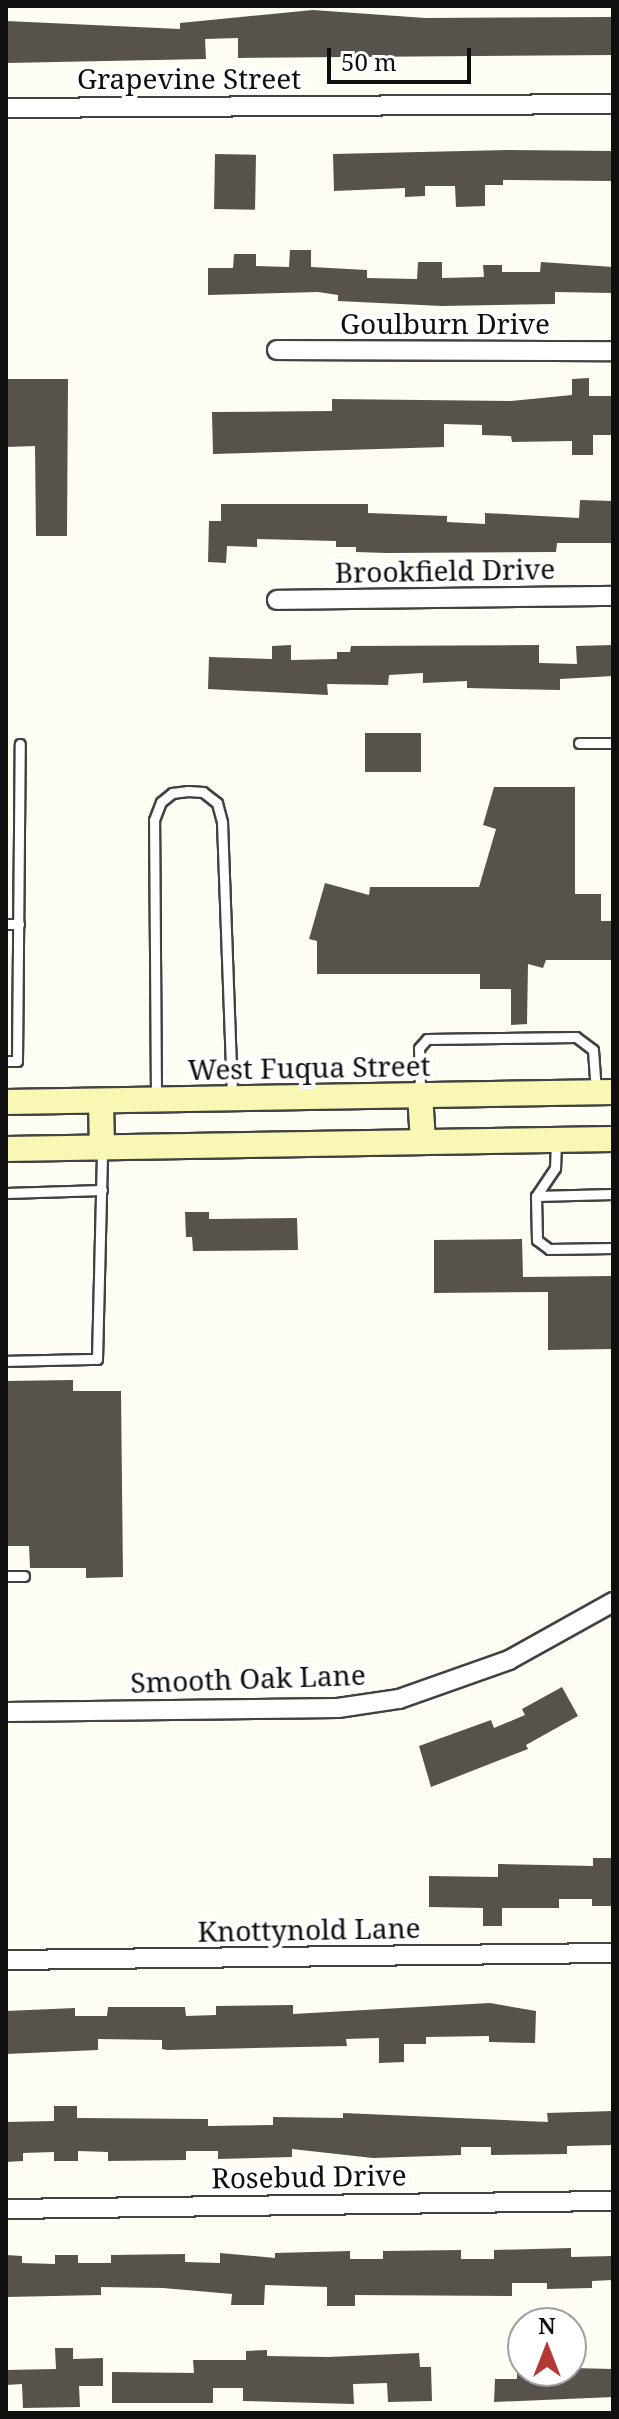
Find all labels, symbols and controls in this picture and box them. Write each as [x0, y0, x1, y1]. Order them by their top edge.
scale bar [331, 32, 475, 82]
text: 50 m [341, 45, 397, 78]
street label: Grapevine Street [77, 61, 301, 95]
street label: Goulburn Drive [340, 306, 550, 340]
street label: Brookfield Drive [334, 551, 556, 589]
street label: West Fuqua Street [187, 1048, 431, 1086]
street label: Smooth Oak Lane [130, 1657, 366, 1699]
street label: Knottynold Lane [197, 1910, 421, 1948]
street label: Rosebud Drive [211, 2157, 407, 2195]
north arrow [507, 2307, 587, 2387]
text: N [538, 2310, 556, 2340]

